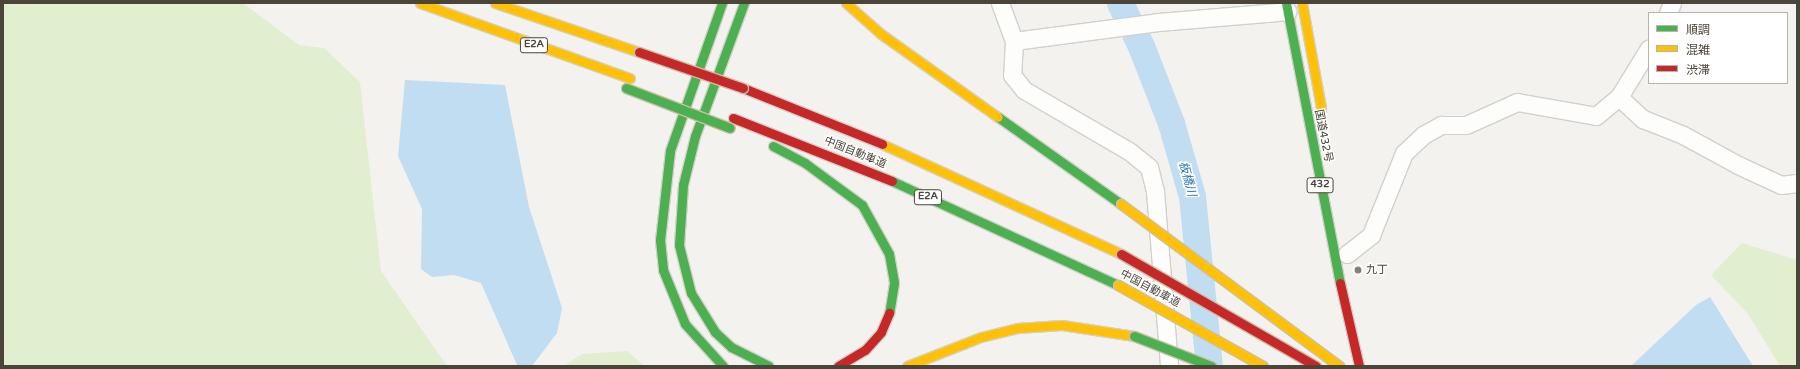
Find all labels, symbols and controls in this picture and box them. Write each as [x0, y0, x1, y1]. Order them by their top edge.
legend [1648, 12, 1788, 84]
text: 順調 [1686, 23, 1710, 37]
road number: E2A [519, 37, 549, 53]
text: 混雑 [1686, 43, 1710, 57]
text: 渋滞 [1686, 63, 1710, 77]
street label: 国道432号 [1311, 108, 1335, 164]
street label: 中国自動車道 [822, 135, 888, 171]
water label: 板橋川 [1175, 160, 1199, 198]
road number: 432 [1306, 177, 1334, 193]
road number: E2A [913, 189, 943, 205]
place label: 九丁 [1366, 263, 1388, 277]
marker: 九丁 [1353, 265, 1363, 275]
street label: 中国自動車道 [1118, 268, 1182, 310]

